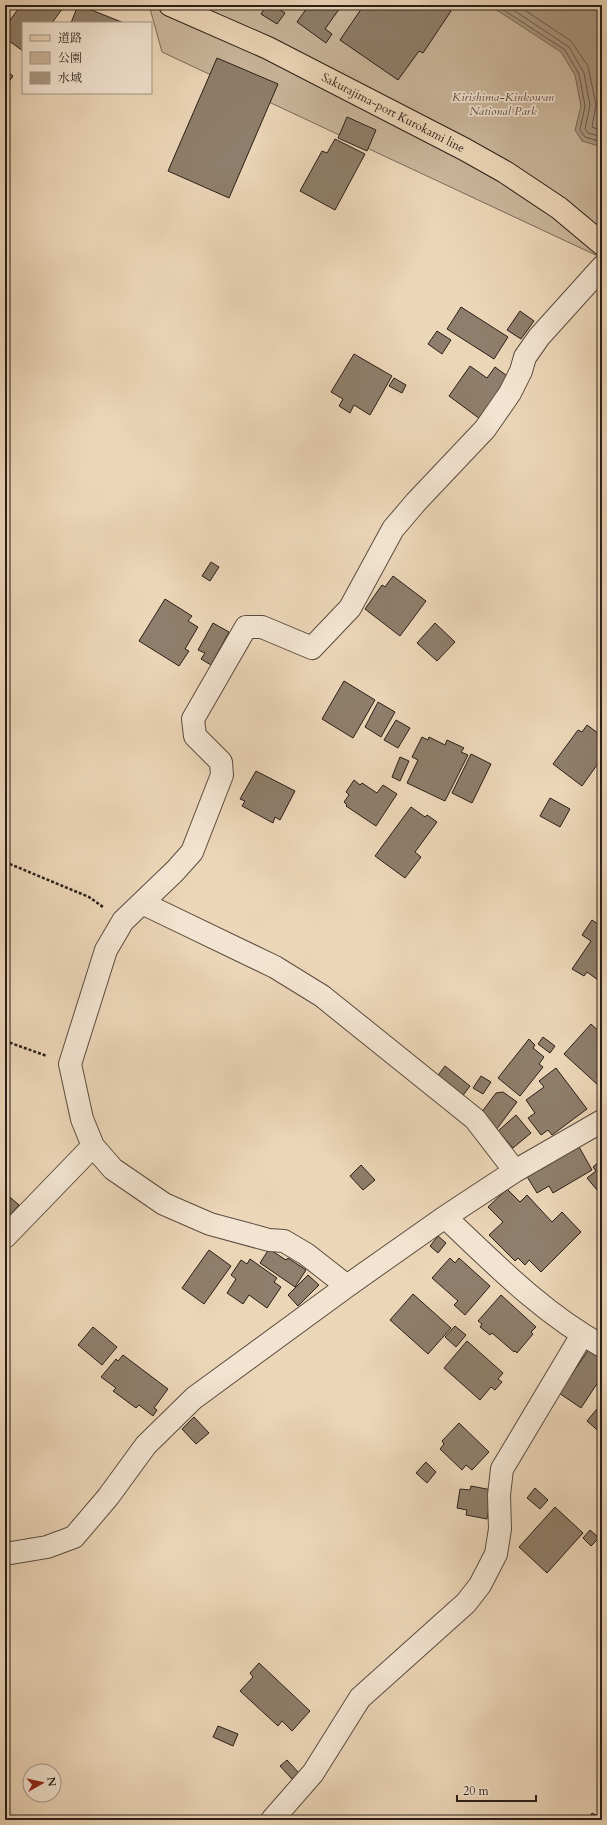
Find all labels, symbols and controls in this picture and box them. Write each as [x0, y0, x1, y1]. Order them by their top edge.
legend [22, 22, 152, 94]
text: 道路 [58, 30, 82, 46]
text: 公園 [58, 50, 82, 66]
street label: Sakurajima-port Kurokami line [319, 69, 468, 156]
text: 水域 [58, 70, 82, 86]
park label: Kirishima-Kinkowan National Park [452, 89, 554, 119]
north arrow [22, 1763, 62, 1803]
text: N [43, 1776, 60, 1788]
scale bar [457, 1777, 536, 1803]
text: 20 m [463, 1783, 490, 1799]

